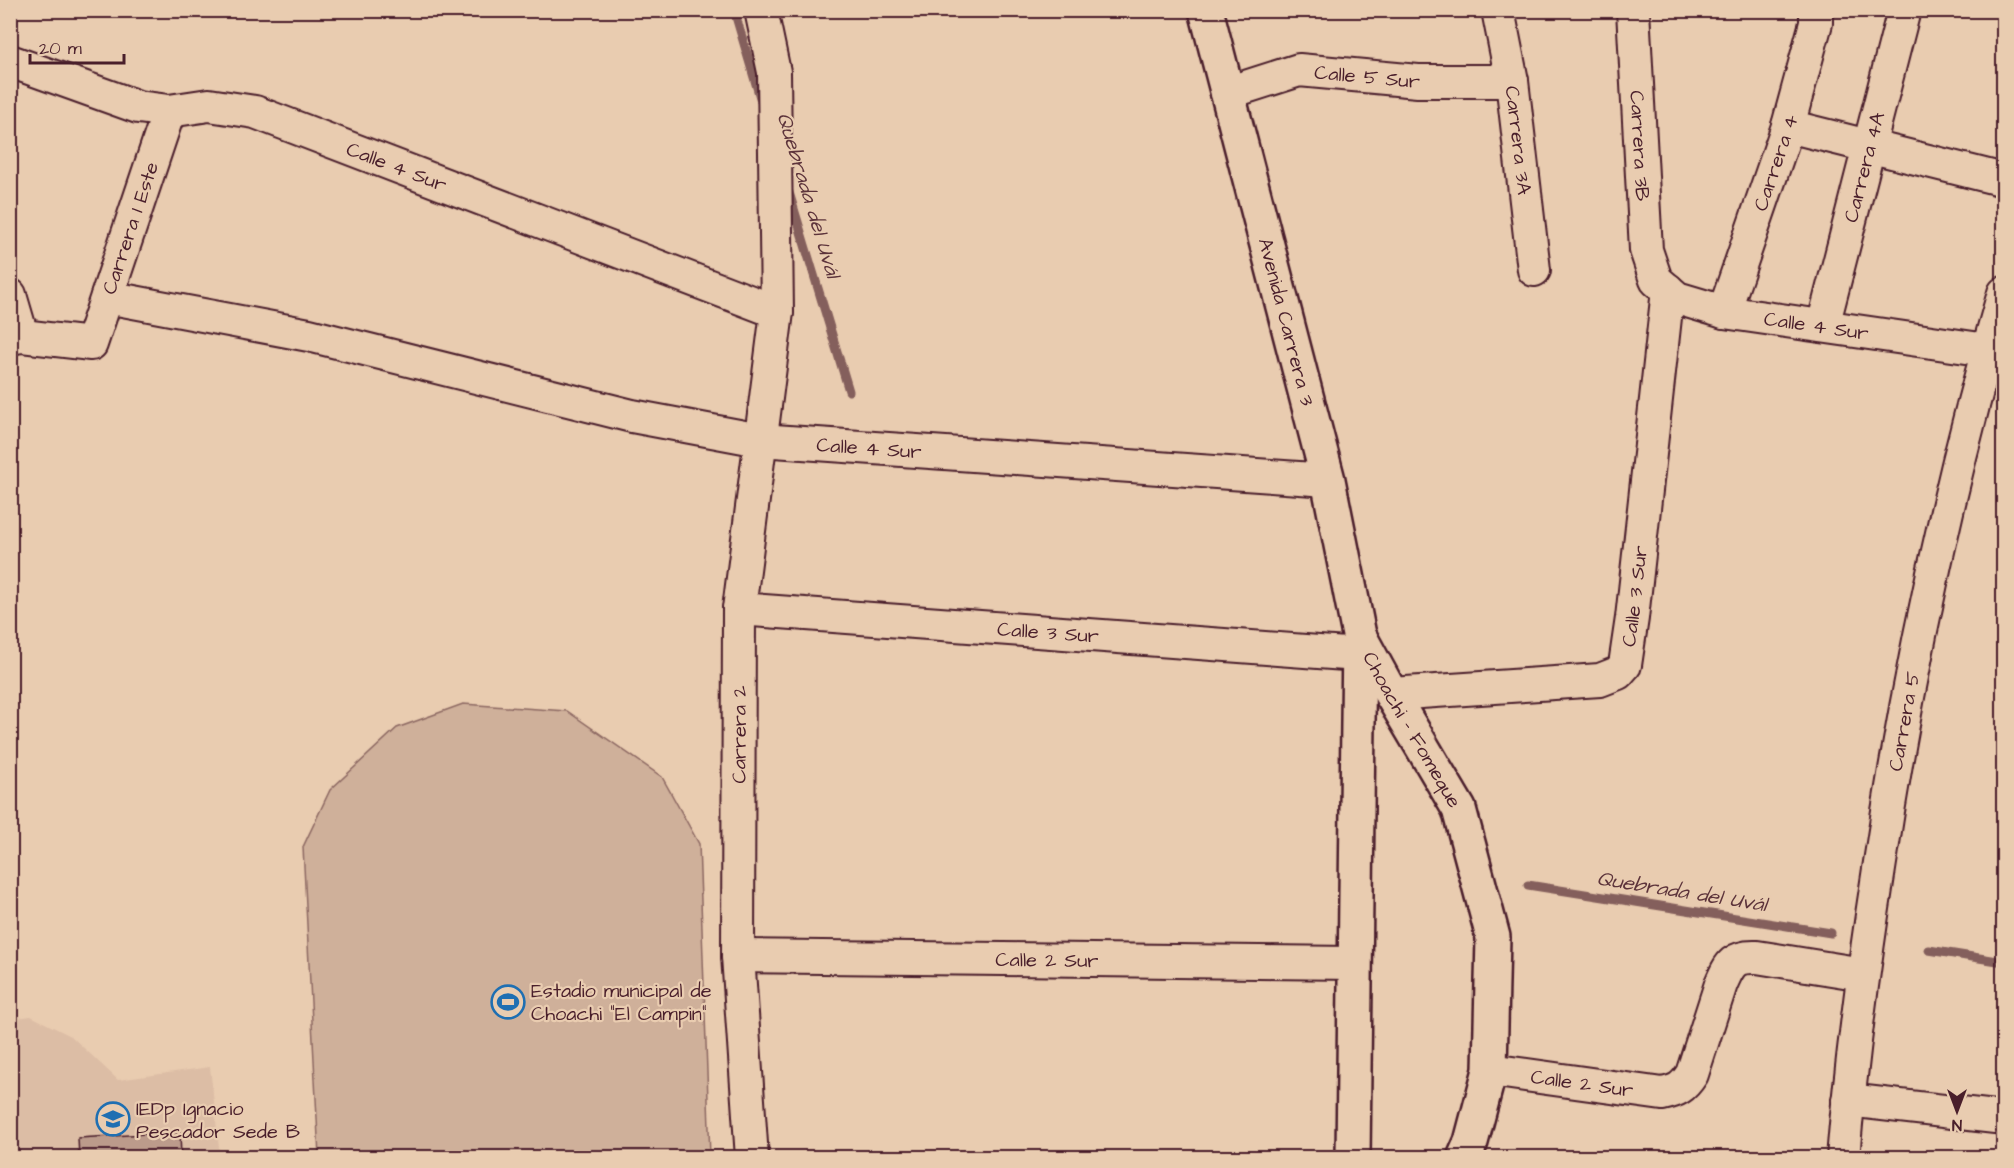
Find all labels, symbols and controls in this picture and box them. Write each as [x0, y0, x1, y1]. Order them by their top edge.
scale bar [30, 27, 124, 65]
text: 20 m [39, 36, 82, 61]
street label: Calle 5 Sur [1313, 58, 1421, 96]
street label: Carrera 3A [1498, 84, 1538, 197]
street label: Carrera 3B [1622, 90, 1656, 202]
water label: Quebrada del Uvál [770, 109, 848, 284]
street label: Carrera 4A [1837, 109, 1892, 226]
street label: Carrera 4 [1747, 111, 1806, 215]
street label: Calle 4 Sur [342, 135, 450, 199]
street label: Carrera 1 Este [96, 158, 166, 298]
street label: Avenida Carrera 3 [1251, 235, 1321, 409]
street label: Calle 4 Sur [1762, 305, 1870, 348]
street label: Calle 4 Sur [815, 431, 922, 466]
street label: Calle 3 Sur [1615, 544, 1655, 649]
street label: Calle 3 Sur [996, 615, 1100, 651]
street label: Choachi - Fomeque [1355, 647, 1468, 813]
street label: Carrera 5 [1882, 669, 1927, 773]
street label: Carrera 2 [725, 685, 754, 784]
water label: Quebrada del Uvál [1595, 864, 1772, 920]
street label: Calle 2 Sur [995, 946, 1099, 975]
place label: Estadio municipal de Choachi "El Campin" [531, 977, 712, 1028]
sports icon: Estadio municipal de Choachi "El Campin" [490, 984, 526, 1020]
street label: Calle 2 Sur [1529, 1063, 1635, 1105]
north arrow [1927, 1081, 1987, 1141]
place label: IEDp Ignacio Pescador Sede B [136, 1095, 300, 1146]
school or university icon: IEDp Ignacio Pescador Sede B [95, 1101, 131, 1137]
text: N [1952, 1114, 1962, 1136]

